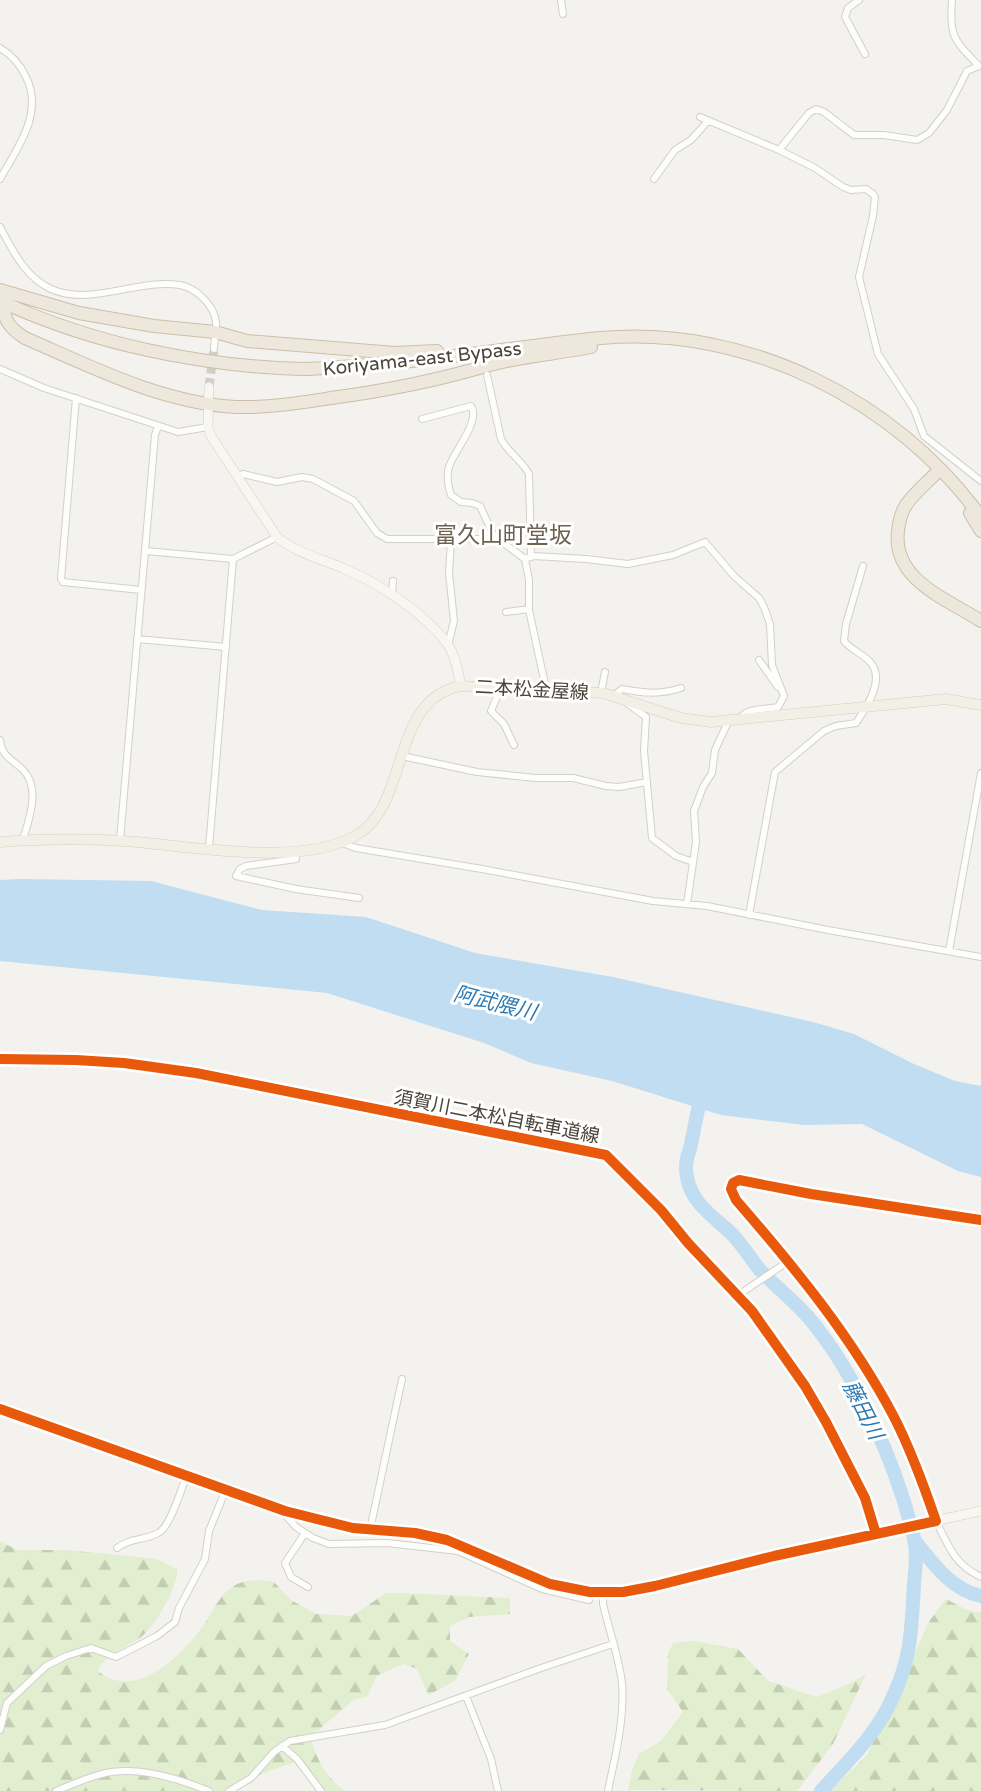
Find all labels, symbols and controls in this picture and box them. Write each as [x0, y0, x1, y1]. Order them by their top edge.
street label: Koriyama-east Bypass [322, 338, 523, 380]
district label: 富久山町堂坂 [434, 522, 572, 550]
street label: 二本松金屋線 [474, 676, 589, 704]
water label: 阿武隈川 [451, 981, 541, 1026]
street label: 須賀川二本松自転車道線 [392, 1086, 601, 1148]
water label: 藤田川 [837, 1376, 889, 1446]

